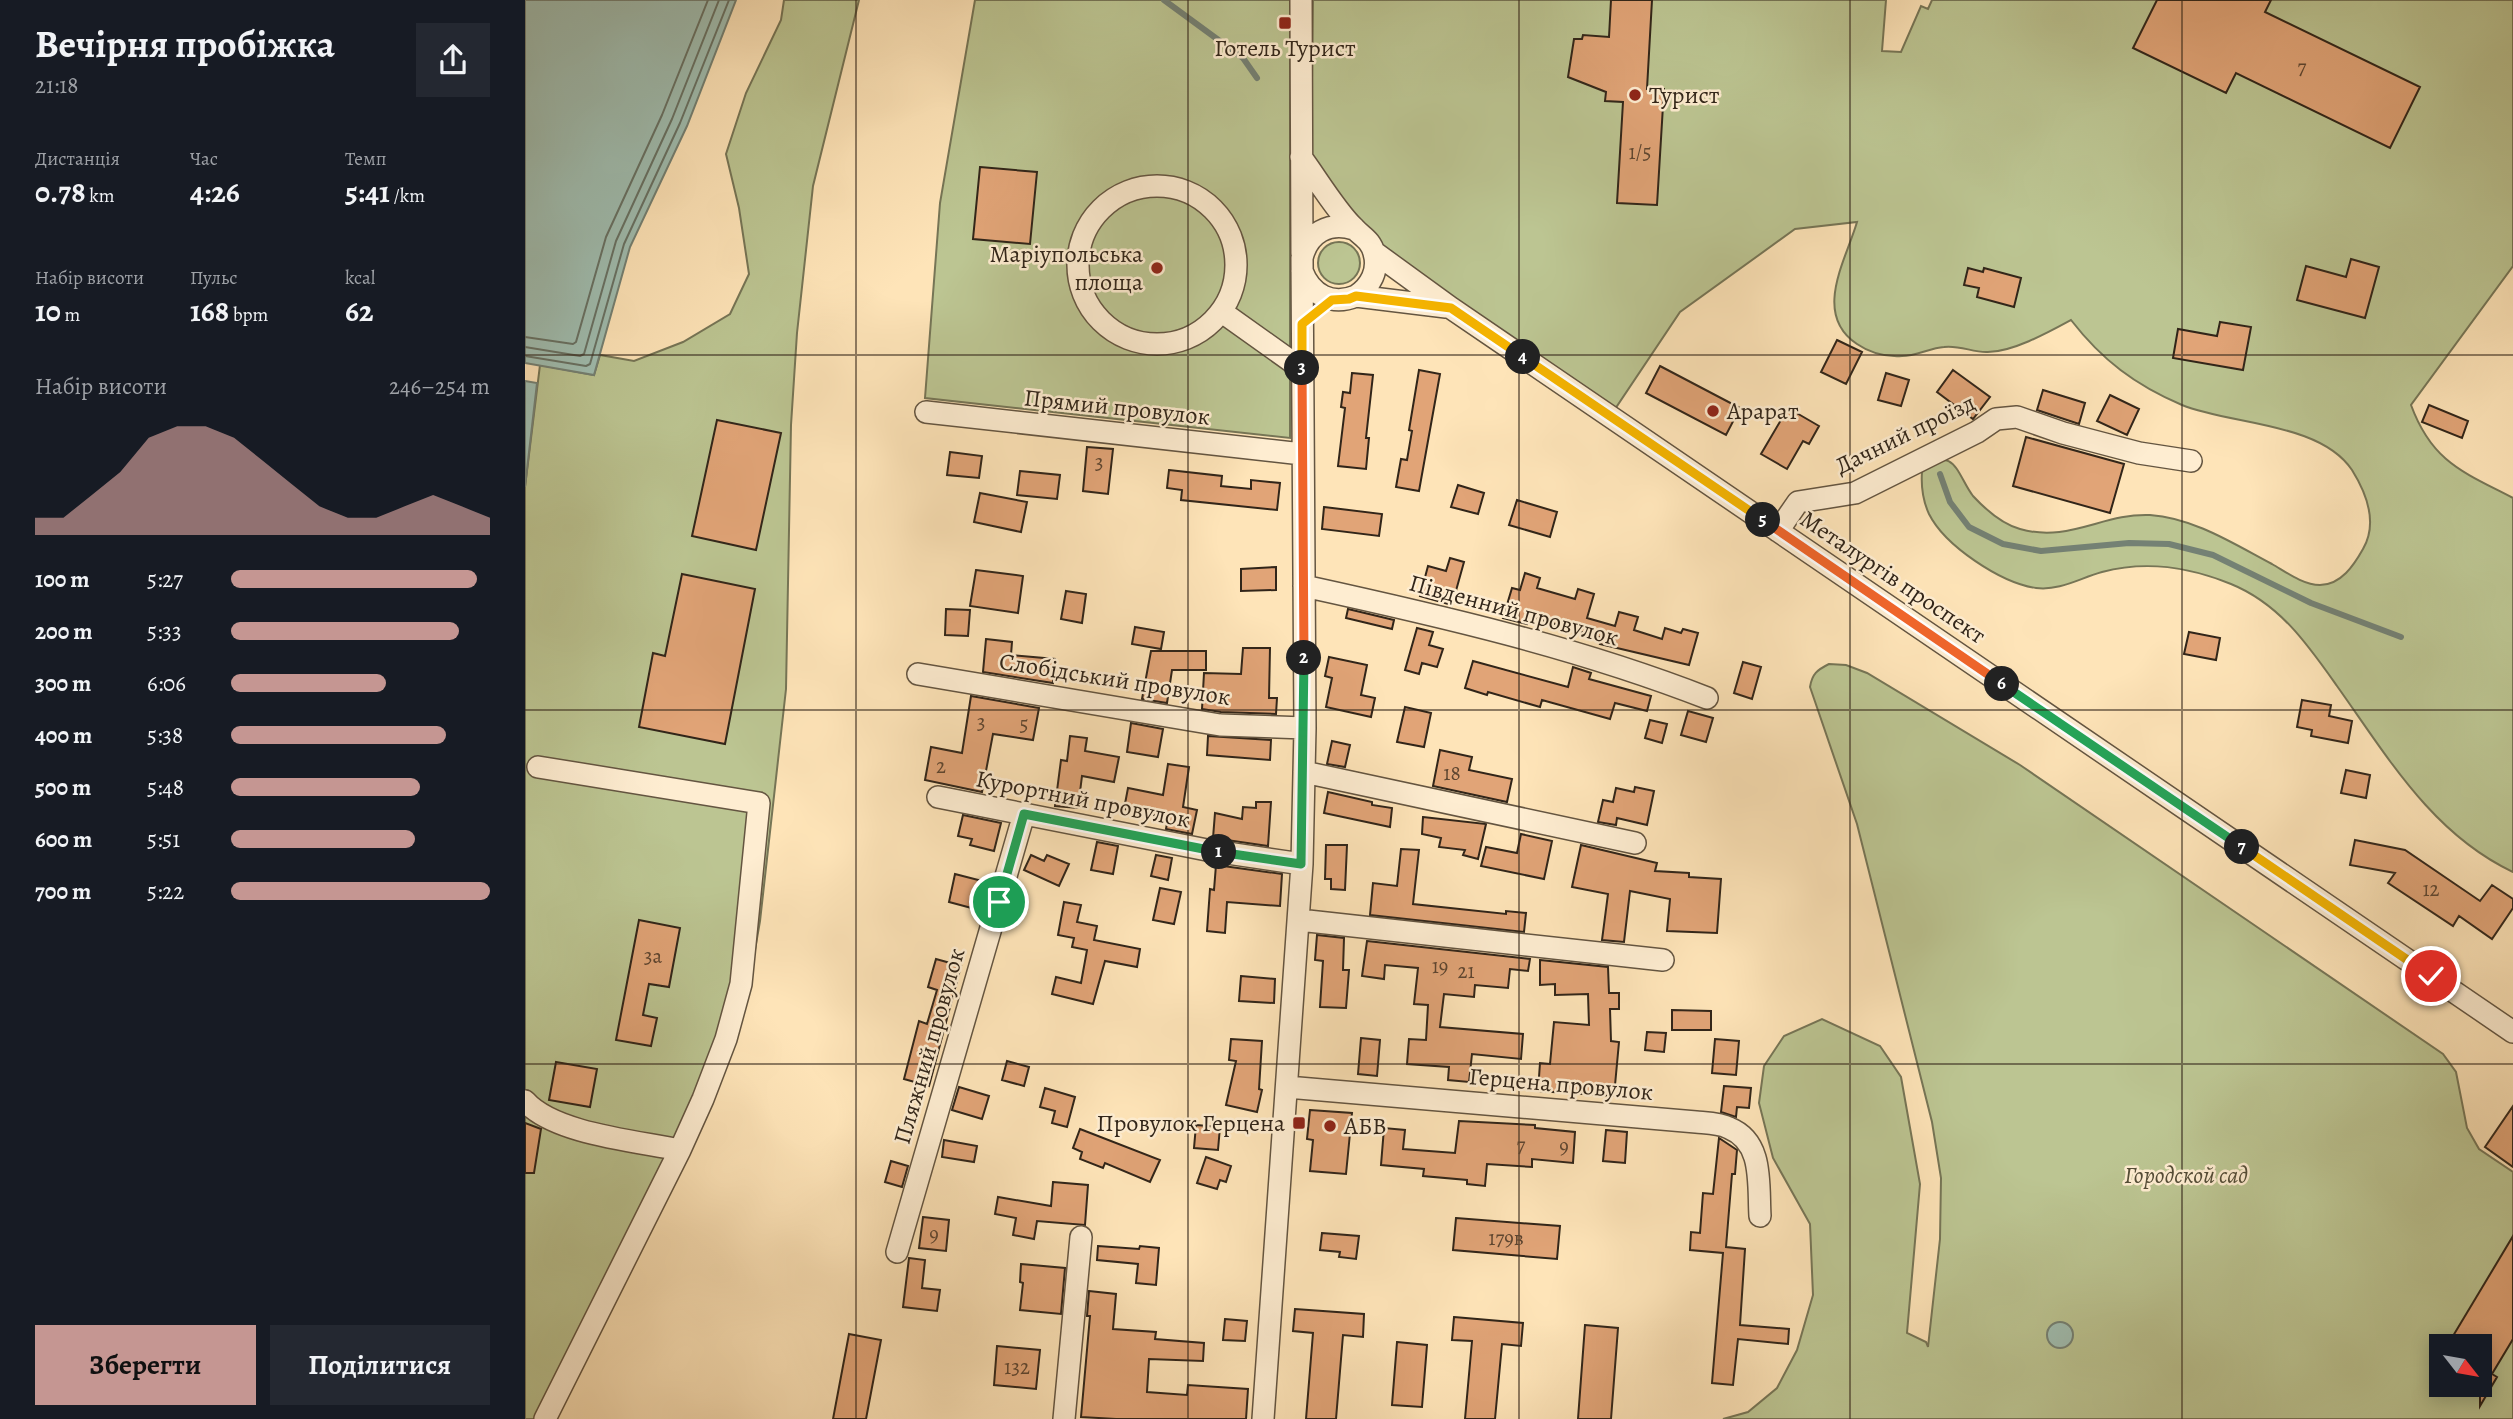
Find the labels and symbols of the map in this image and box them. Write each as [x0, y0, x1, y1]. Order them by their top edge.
marker: Готель Турист [1277, 15, 1293, 31]
place label: Готель Турист [1214, 32, 1356, 64]
house number: 7 [2298, 53, 2307, 81]
place label: Турист [1649, 79, 1720, 111]
marker: Турист [1627, 87, 1643, 103]
house number: 1/5 [1628, 138, 1652, 166]
place label: Маріупольська площа [989, 238, 1143, 298]
marker: Маріупольська площа [1149, 260, 1165, 276]
pin: 4 [1506, 340, 1541, 374]
pin: 3 [1285, 350, 1319, 386]
street label: Прямий провулок [1022, 381, 1212, 433]
street label: Дачний проїзд [1830, 386, 1980, 482]
place label: Арарат [1726, 395, 1799, 427]
marker: Арарат [1705, 403, 1721, 419]
house number: 3 [1095, 448, 1103, 476]
pin: 5 [1745, 503, 1781, 538]
street label: Металургів проспект [1794, 503, 1992, 651]
street label: Південний провулок [1406, 567, 1622, 653]
pin: 2 [1287, 640, 1321, 676]
street label: Слобідський провулок [997, 645, 1233, 713]
pin: 6 [1985, 666, 2019, 702]
house number: 3 [977, 708, 985, 736]
house number: 5 [1019, 710, 1029, 738]
house number: 2 [936, 752, 946, 780]
house number: 18 [1443, 759, 1461, 787]
street label: Курортний провулок [973, 763, 1193, 835]
pin: 7 [2225, 830, 2259, 864]
pin: 1 [1201, 834, 1237, 870]
pin [969, 872, 1029, 932]
house number: 12 [2422, 875, 2440, 903]
house number: 3а [644, 942, 663, 970]
street label: Пляжний провулок [886, 944, 972, 1148]
pin [2401, 946, 2461, 1006]
house number: 19 [1432, 952, 1448, 980]
house number: 21 [1457, 957, 1475, 985]
street label: Герцена провулок [1467, 1060, 1655, 1108]
place label: Провулок Герцена [1097, 1107, 1285, 1139]
place label: АБВ [1343, 1110, 1387, 1142]
marker: Провулок Герцена [1291, 1115, 1307, 1131]
marker: АБВ [1322, 1118, 1338, 1134]
house number: 7 [1517, 1131, 1526, 1159]
house number: 9 [1559, 1132, 1569, 1160]
park label: Городской сад [2124, 1159, 2248, 1191]
house number: 9 [929, 1220, 939, 1248]
house number: 179в [1488, 1224, 1524, 1252]
north arrow [2429, 1334, 2492, 1396]
house number: 132 [1004, 1353, 1030, 1381]

